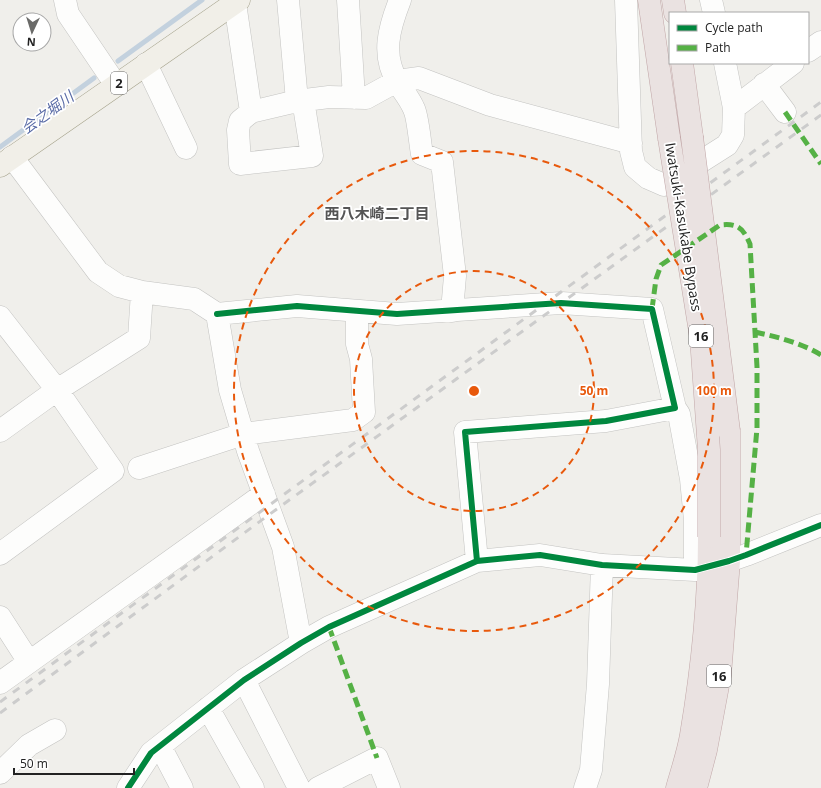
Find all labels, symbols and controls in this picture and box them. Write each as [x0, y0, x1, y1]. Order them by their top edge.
north arrow [12, 12, 52, 52]
legend [669, 12, 809, 64]
text: Cycle path [705, 19, 763, 36]
text: N [26, 35, 36, 50]
text: Path [705, 39, 731, 56]
road number: 2 [111, 72, 127, 94]
water label: 会之堀川 [17, 85, 79, 138]
street label: Iwatsuki-Kasukabe Bypass [661, 141, 707, 313]
district label: 西八木崎二丁目 [324, 203, 430, 223]
road number: 16 [689, 325, 713, 347]
text: 50 m [580, 382, 608, 399]
text: 100 m [696, 382, 732, 399]
centre of rings [467, 384, 481, 398]
road number: 16 [707, 665, 731, 687]
scale bar [14, 750, 134, 776]
text: 50 m [20, 755, 48, 772]

